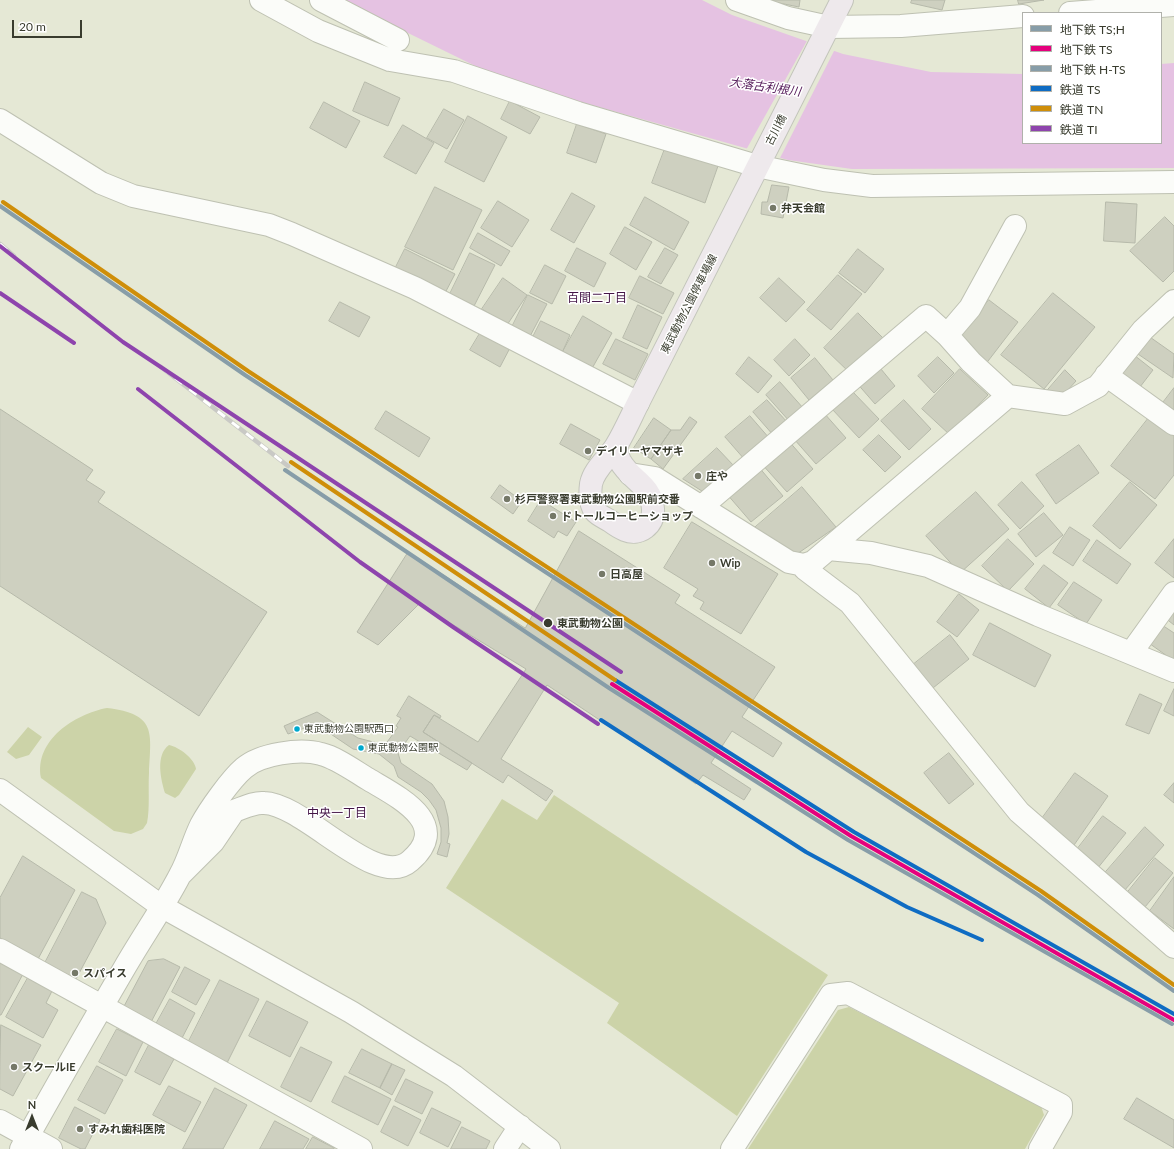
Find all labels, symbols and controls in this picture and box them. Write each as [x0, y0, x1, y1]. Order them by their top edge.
scale bar [14, 12, 84, 38]
legend [1022, 12, 1162, 144]
text: 20 m [19, 19, 46, 34]
text: 地下鉄 TS;H [1060, 22, 1125, 37]
text: 地下鉄 TS [1060, 42, 1113, 57]
text: 地下鉄 H-TS [1060, 62, 1126, 77]
water label: 大落古利根川 [728, 75, 802, 99]
text: 鉄道 TS [1060, 82, 1101, 97]
text: 鉄道 TN [1060, 102, 1103, 117]
street label: 古川橋 [763, 112, 789, 148]
text: 鉄道 TI [1060, 122, 1098, 137]
place label: 弁天会館 [781, 201, 825, 215]
marker: 弁天会館 [768, 203, 778, 213]
street label: 東武動物公園停車場線 [658, 252, 720, 356]
district label: 百間二丁目 [567, 291, 627, 305]
place label: デイリーヤマザキ [596, 444, 684, 458]
marker: デイリーヤマザキ [583, 446, 593, 456]
place label: 庄や [706, 469, 728, 483]
marker: 庄や [693, 471, 703, 481]
place label: 杉戸警察署東武動物公園駅前交番 [515, 492, 680, 506]
marker: 杉戸警察署東武動物公園駅前交番 [502, 494, 512, 504]
place label: ドトールコーヒーショップ [561, 509, 693, 523]
marker: ドトールコーヒーショップ [548, 511, 558, 521]
place label: Wip [720, 556, 741, 570]
marker: Wip [707, 558, 717, 568]
place label: 日高屋 [610, 567, 643, 581]
marker: 日高屋 [597, 569, 607, 579]
place label: 東武動物公園 [557, 616, 623, 630]
marker: 東武動物公園 [542, 617, 554, 629]
place label: 東武動物公園駅西口 [304, 723, 394, 735]
marker: 東武動物公園駅西口 [292, 724, 302, 734]
place label: 東武動物公園駅 [368, 742, 438, 754]
marker: 東武動物公園駅 [356, 743, 366, 753]
district label: 中央一丁目 [307, 806, 367, 820]
place label: スパイス [83, 966, 127, 980]
marker: スパイス [70, 968, 80, 978]
place label: スクールIE [22, 1060, 76, 1074]
marker: スクールIE [9, 1062, 19, 1072]
north arrow [12, 1097, 52, 1137]
text: N [28, 1098, 36, 1111]
place label: すみれ歯科医院 [88, 1122, 165, 1136]
marker: すみれ歯科医院 [75, 1124, 85, 1134]

